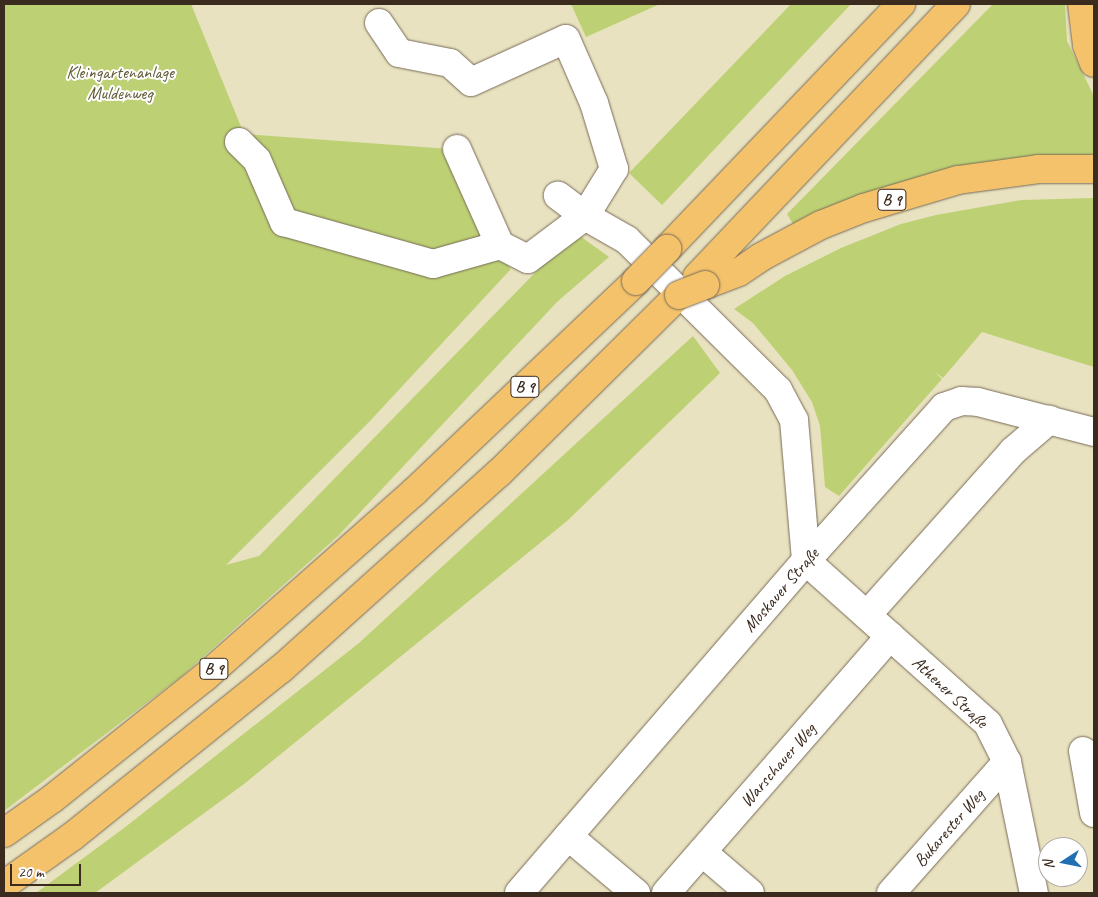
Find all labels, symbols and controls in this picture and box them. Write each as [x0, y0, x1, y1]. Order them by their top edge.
park label: Kleingartenanlage Muldenweg [66, 62, 174, 104]
road number: B 9 [877, 186, 907, 214]
road number: B 9 [510, 374, 540, 401]
street label: Moskauer Straße [738, 543, 824, 637]
street label: Athener Straße [907, 651, 993, 733]
road number: B 9 [199, 656, 229, 682]
street label: Warschauer Weg [736, 718, 820, 812]
street label: Bukarester Weg [909, 785, 989, 871]
north arrow [1038, 837, 1088, 887]
scale bar [12, 854, 84, 886]
text: N [1040, 859, 1058, 871]
text: 20 m [18, 863, 44, 882]

